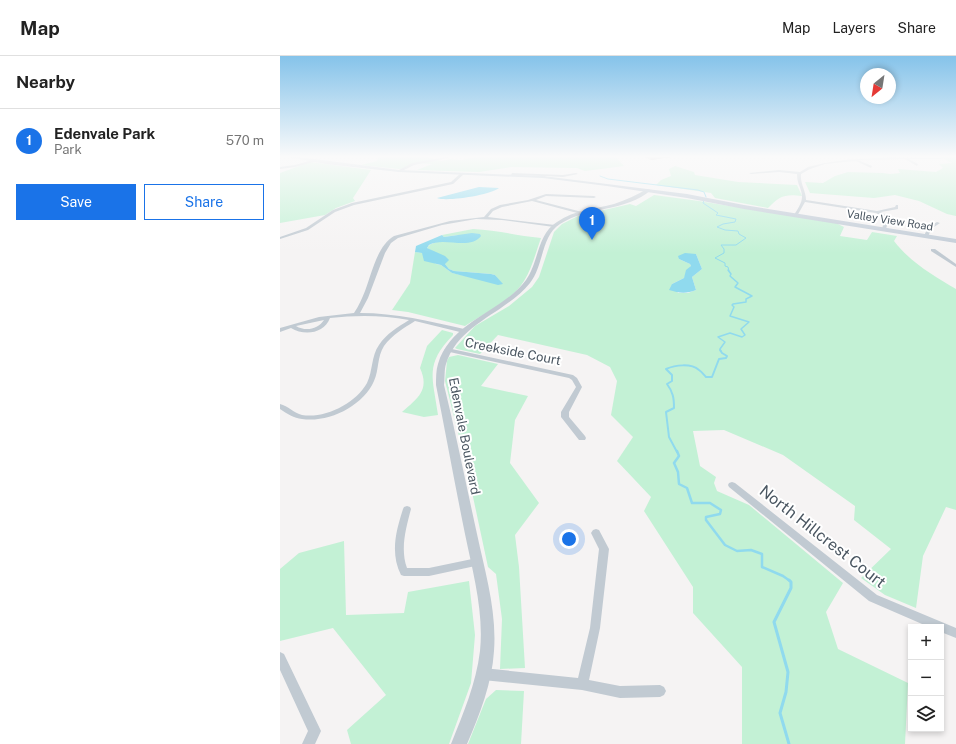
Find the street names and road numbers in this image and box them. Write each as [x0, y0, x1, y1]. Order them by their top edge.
street label: Valley View Road [846, 207, 934, 233]
street label: Creekside Court [464, 335, 562, 368]
street label: Edenvale Boulevard [446, 376, 483, 496]
street label: North Hillcrest Court [756, 481, 890, 592]

